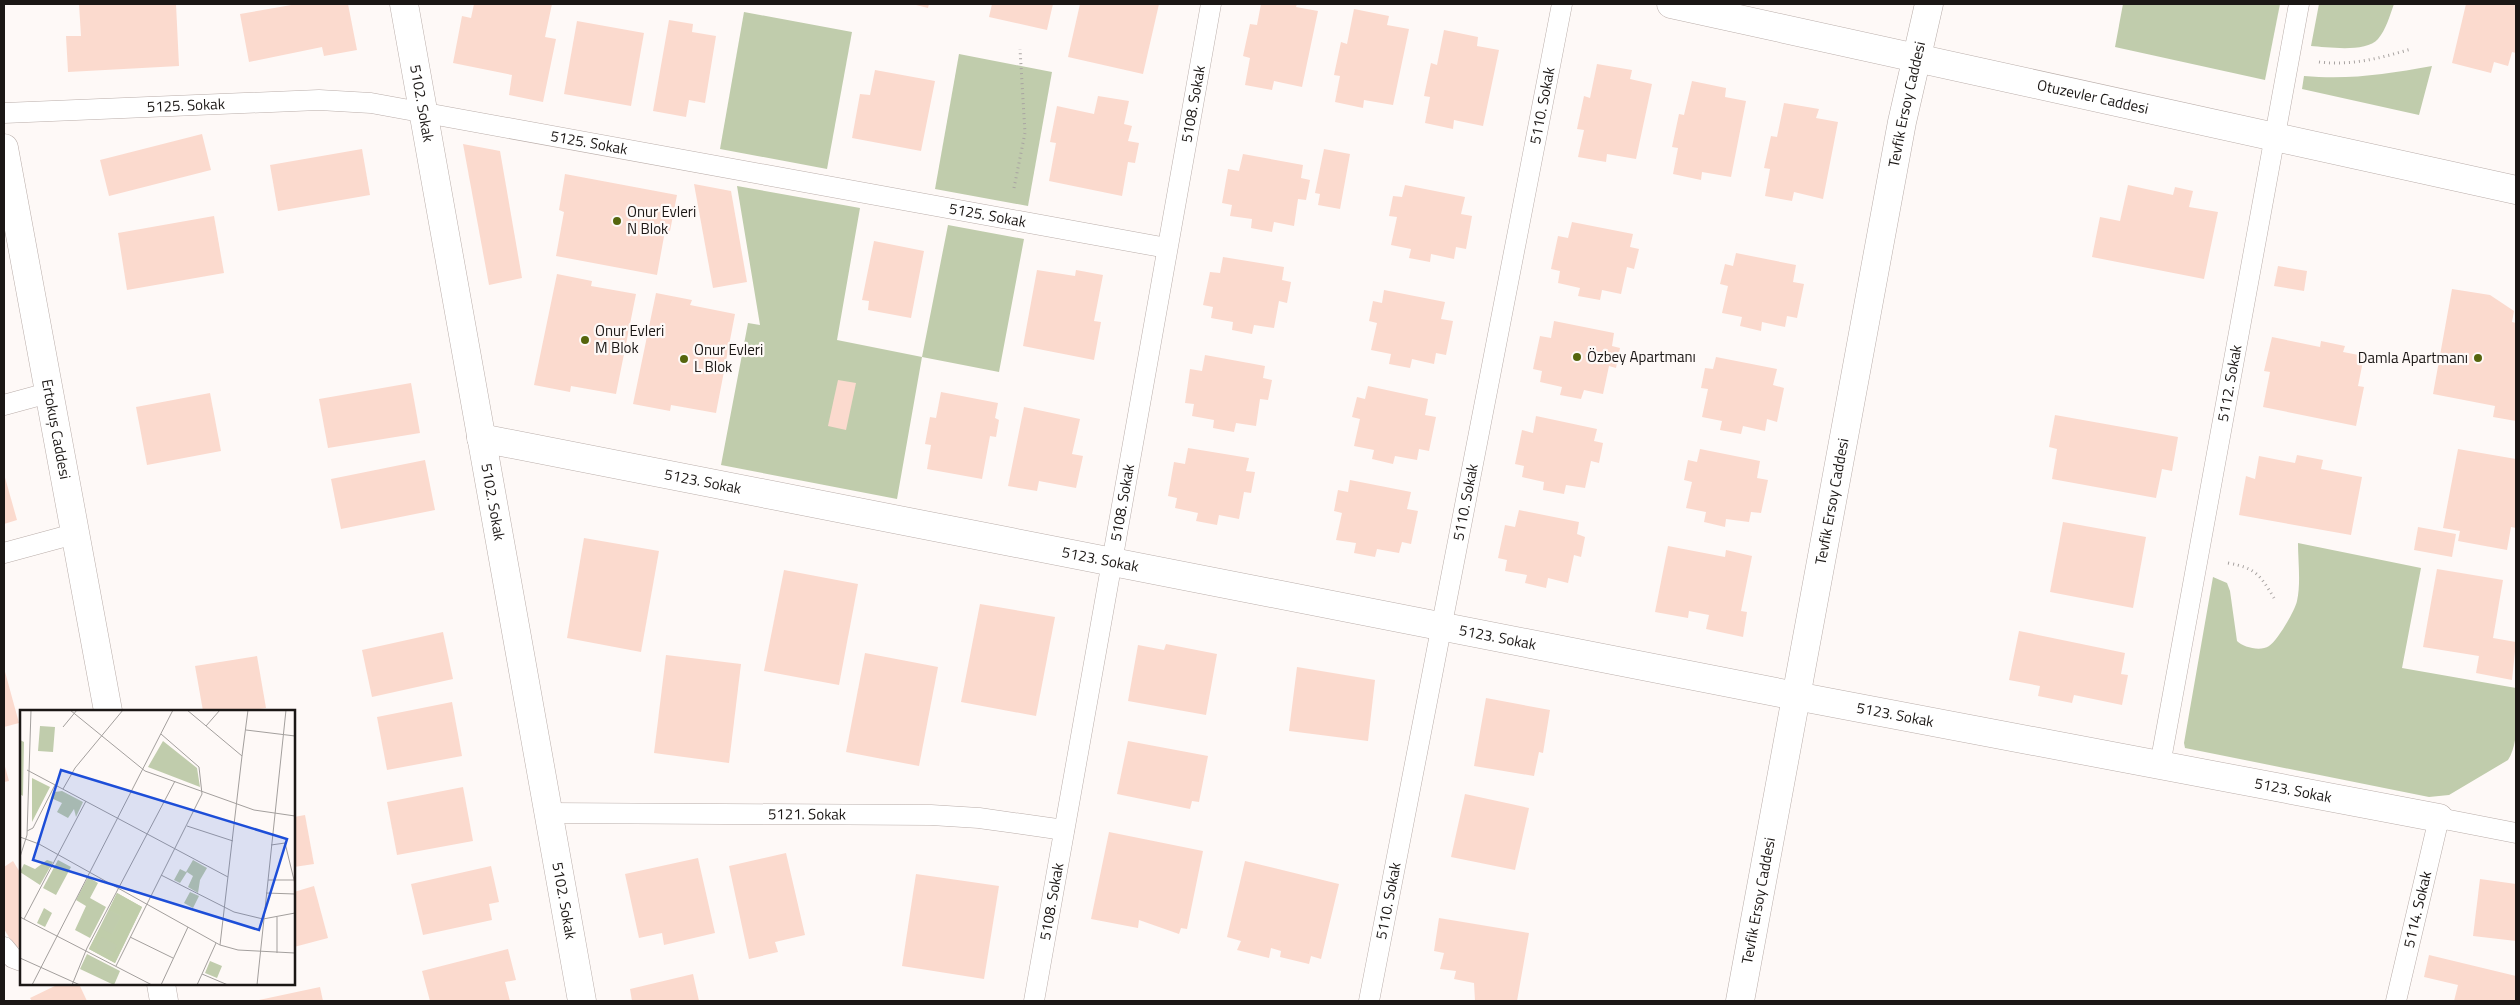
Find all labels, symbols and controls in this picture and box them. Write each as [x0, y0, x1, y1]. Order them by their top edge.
street label: Tevfik Ersoy Caddesi [1882, 39, 1931, 169]
street label: 5102. Sokak [404, 63, 440, 144]
street label: 5108. Sokak [1175, 63, 1211, 144]
street label: 5110. Sokak [1523, 65, 1561, 146]
street label: Otuzevler Caddesi [2035, 73, 2151, 120]
street label: 5125. Sokak [146, 92, 225, 118]
street label: 5125. Sokak [549, 124, 630, 161]
street label: 5125. Sokak [947, 196, 1028, 233]
place label: Onur Evleri N Blok [627, 200, 696, 240]
marker: Onur Evleri N Blok [611, 215, 623, 227]
place label: Onur Evleri M Blok [595, 319, 664, 359]
marker: Onur Evleri M Blok [579, 334, 591, 346]
place label: Onur Evleri L Blok [694, 338, 763, 378]
street label: 5112. Sokak [2211, 343, 2248, 424]
place label: Özbey Apartmanı [1587, 345, 1696, 368]
place label: Damla Apartmanı [2358, 346, 2468, 369]
marker: Özbey Apartmanı [1571, 351, 1583, 363]
marker: Damla Apartmanı [2472, 352, 2484, 364]
marker: Onur Evleri L Blok [678, 353, 690, 365]
street label: Ertokuş Caddesi [36, 377, 77, 481]
street label: Tevfik Ersoy Caddesi [1809, 436, 1855, 566]
street label: 5102. Sokak [475, 462, 512, 542]
street label: 5123. Sokak [662, 462, 743, 500]
street label: 5108. Sokak [1104, 462, 1140, 543]
street label: 5110. Sokak [1446, 462, 1484, 543]
street label: 5123. Sokak [1060, 540, 1141, 578]
street label: 5123. Sokak [1457, 618, 1538, 656]
street label: 5123. Sokak [1855, 696, 1936, 733]
inset map [20, 710, 295, 985]
street label: 5123. Sokak [2253, 771, 2334, 808]
street label: 5121. Sokak [768, 802, 846, 826]
street label: Tevfik Ersoy Caddesi [1735, 835, 1781, 966]
street label: 5102. Sokak [546, 860, 583, 941]
street label: 5110. Sokak [1369, 860, 1407, 941]
street label: 5108. Sokak [1033, 861, 1069, 942]
street label: 5114. Sokak [2397, 869, 2437, 950]

